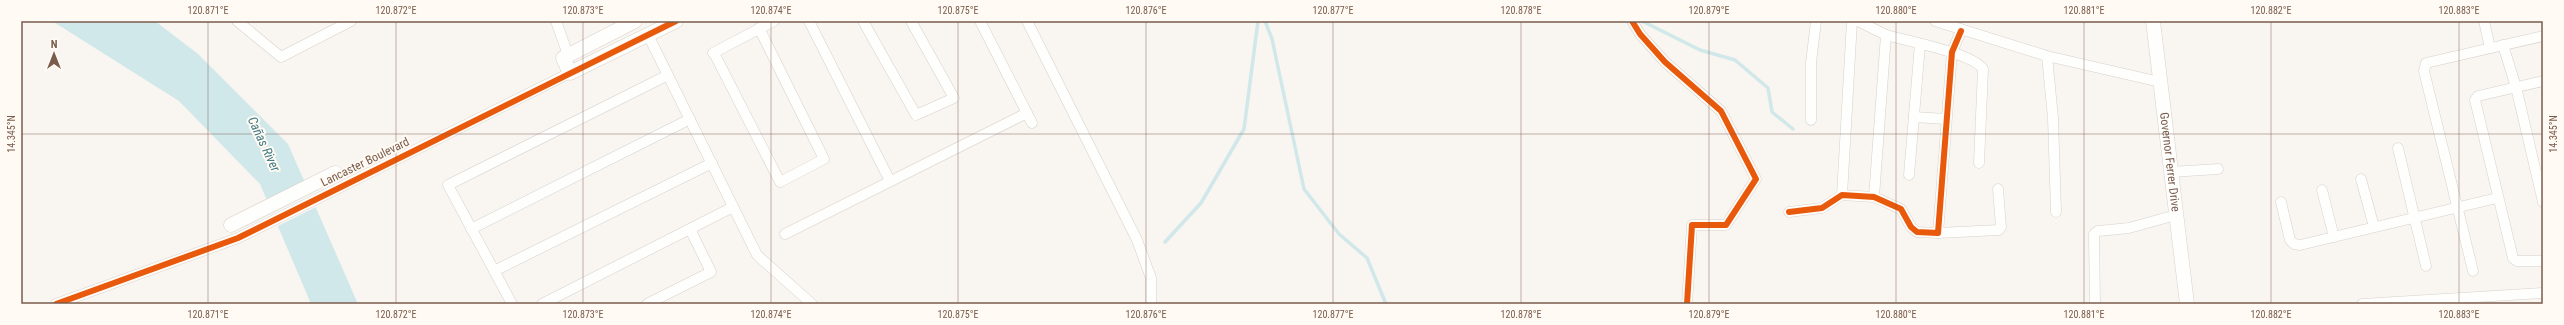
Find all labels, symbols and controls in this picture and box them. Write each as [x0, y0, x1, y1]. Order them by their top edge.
text: 120.871°E [188, 5, 229, 16]
text: 120.872°E [376, 5, 417, 16]
text: 120.873°E [563, 5, 604, 16]
text: 120.874°E [751, 5, 792, 16]
text: 120.875°E [938, 5, 979, 16]
text: 120.876°E [1126, 5, 1167, 16]
text: 120.877°E [1313, 5, 1354, 16]
text: 120.878°E [1501, 5, 1542, 16]
text: 120.879°E [1689, 5, 1730, 16]
text: 120.880°E [1876, 5, 1917, 16]
text: 120.881°E [2064, 5, 2105, 16]
text: 120.882°E [2251, 5, 2292, 16]
text: 120.883°E [2439, 5, 2480, 16]
north arrow [34, 34, 74, 74]
text: N [51, 38, 58, 51]
street label: Governor Ferrer Drive [2157, 111, 2183, 213]
water label: Cañas River [245, 114, 284, 175]
text: 14.345°N [6, 115, 17, 153]
text: 14.345°N [2548, 115, 2559, 153]
street label: Lancaster Boulevard [319, 135, 412, 189]
text: 120.871°E [188, 309, 229, 320]
text: 120.872°E [376, 309, 417, 320]
text: 120.873°E [563, 309, 604, 320]
text: 120.874°E [751, 309, 792, 320]
text: 120.875°E [938, 309, 979, 320]
text: 120.876°E [1126, 309, 1167, 320]
text: 120.877°E [1313, 309, 1354, 320]
text: 120.878°E [1501, 309, 1542, 320]
text: 120.879°E [1689, 309, 1730, 320]
text: 120.880°E [1876, 309, 1917, 320]
text: 120.881°E [2064, 309, 2105, 320]
text: 120.882°E [2251, 309, 2292, 320]
text: 120.883°E [2439, 309, 2480, 320]

